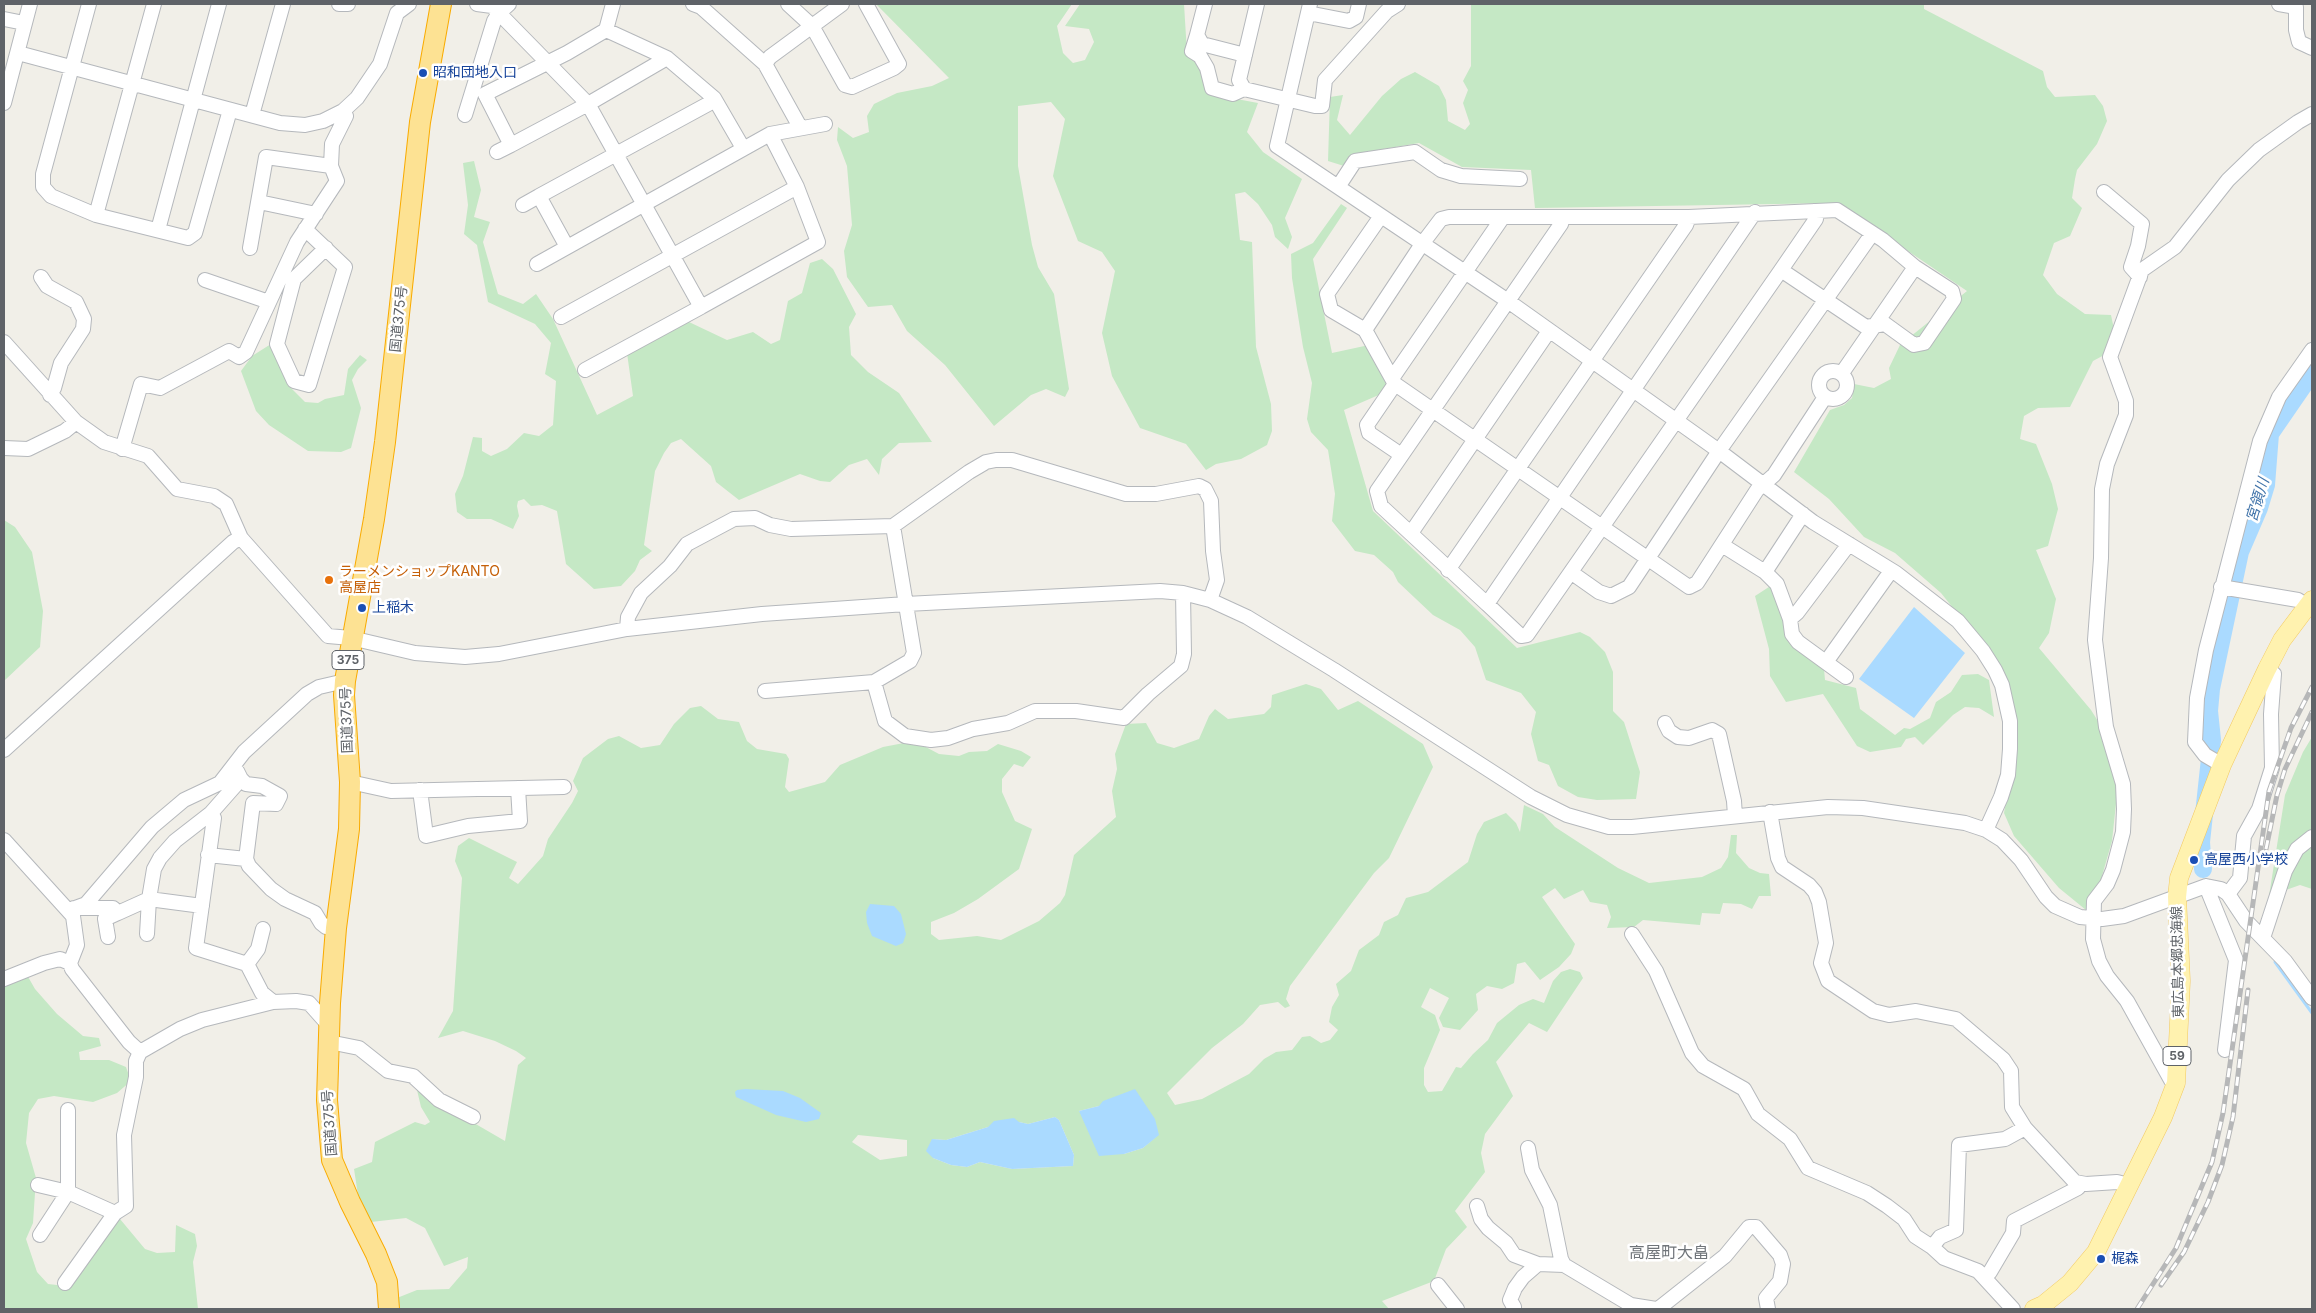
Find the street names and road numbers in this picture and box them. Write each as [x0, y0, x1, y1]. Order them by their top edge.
street label: 国道375号 [387, 285, 411, 353]
road number: 375 [332, 650, 364, 670]
street label: 国道375号 [337, 686, 357, 754]
street label: 東広島本郷忠海線 [2169, 906, 2187, 1018]
road number: 59 [2163, 1046, 2191, 1066]
street label: 国道375号 [319, 1089, 341, 1157]

